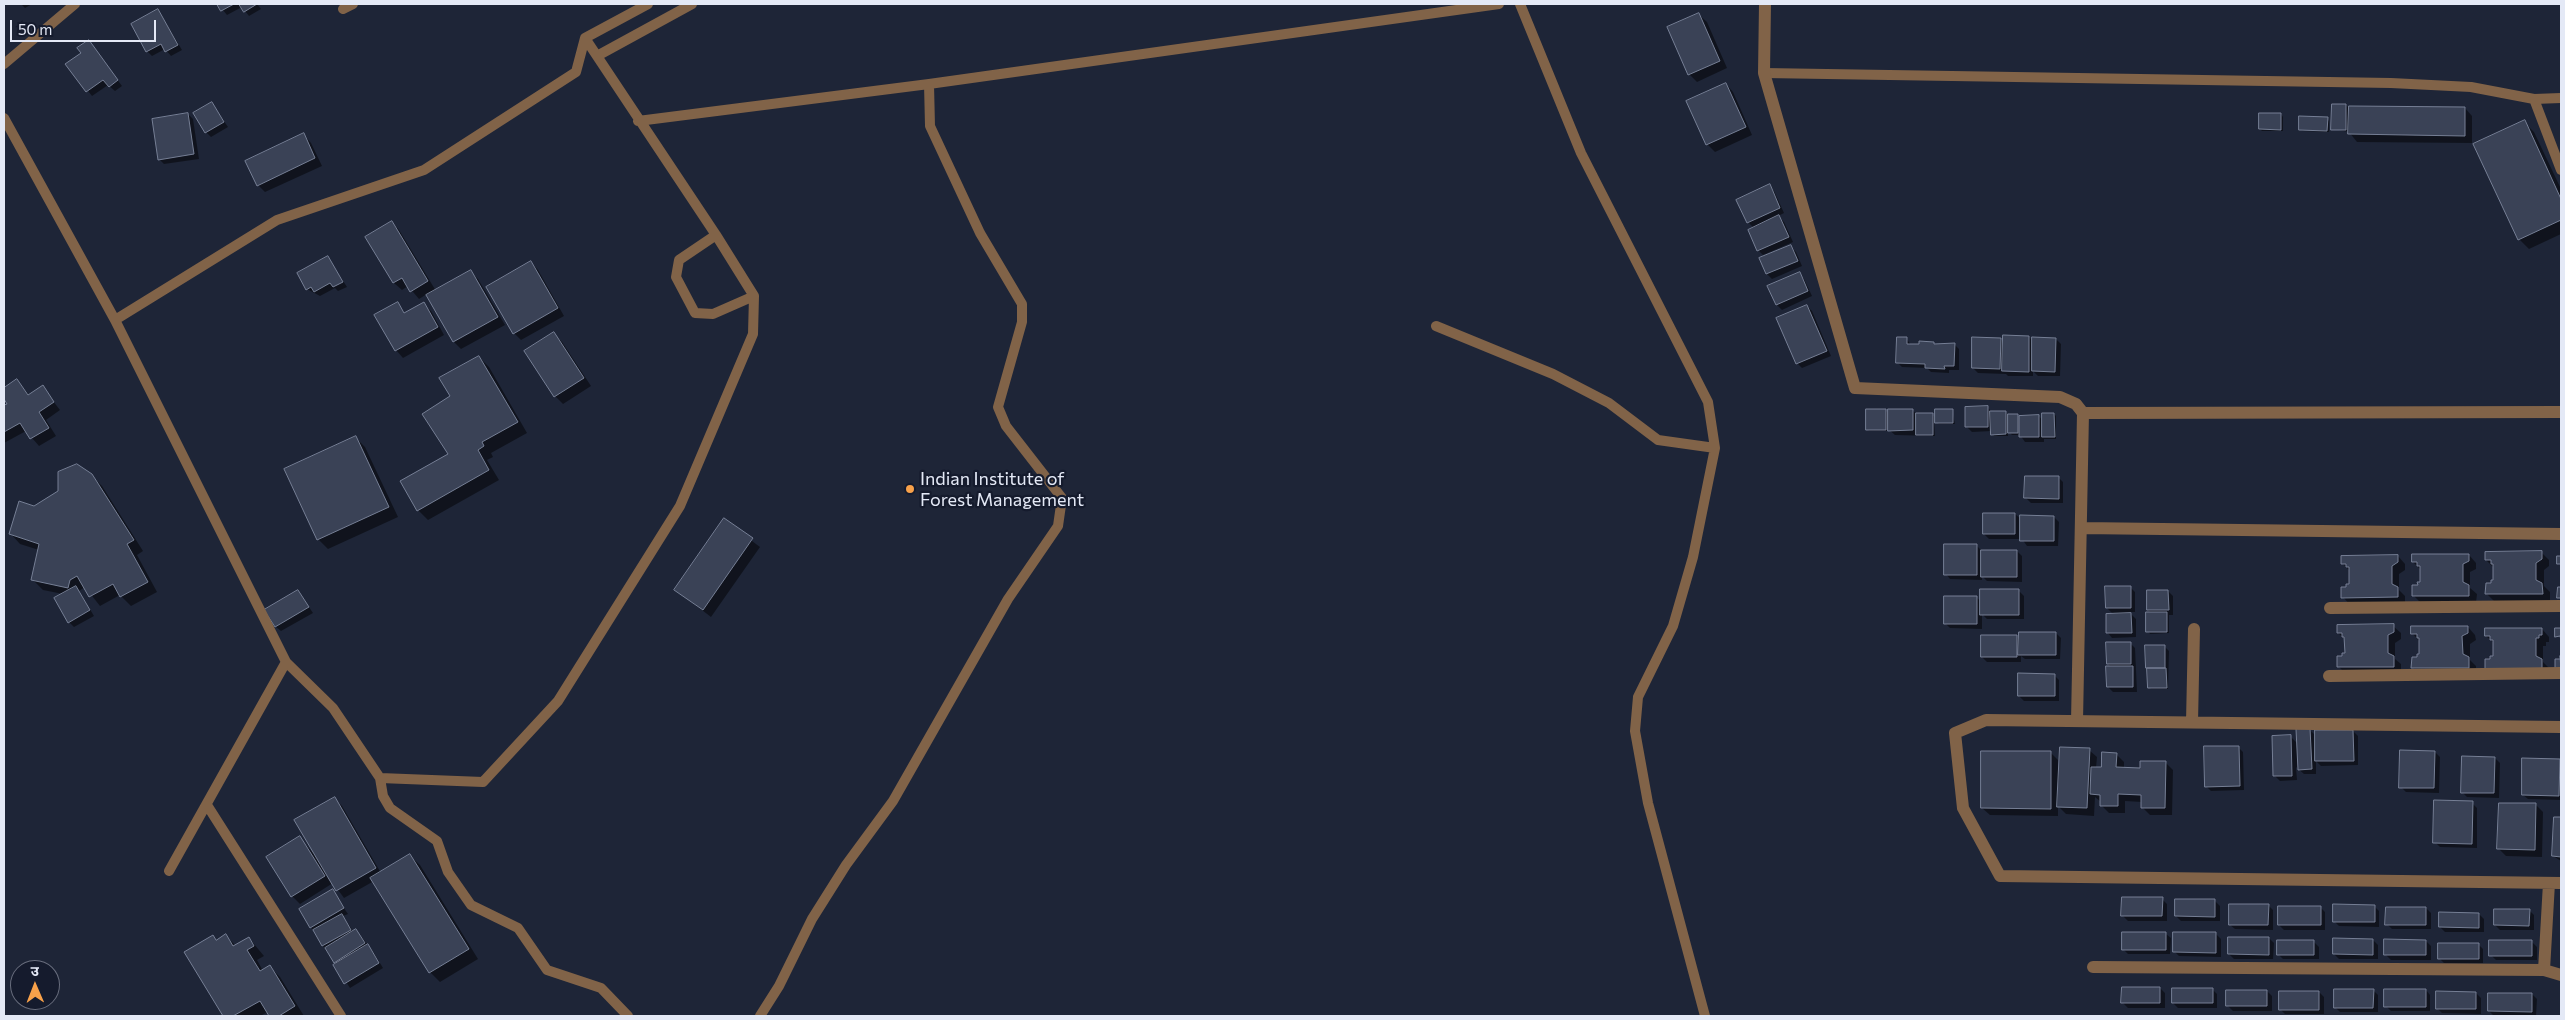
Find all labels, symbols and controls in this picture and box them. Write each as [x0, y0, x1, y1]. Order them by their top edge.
scale bar [12, 10, 159, 42]
text: 50 m [18, 20, 52, 38]
place label: Indian Institute of Forest Management [920, 468, 1084, 510]
marker: Indian Institute of Forest Management [904, 483, 916, 495]
north arrow [10, 960, 60, 1010]
text: उ [30, 962, 39, 979]

